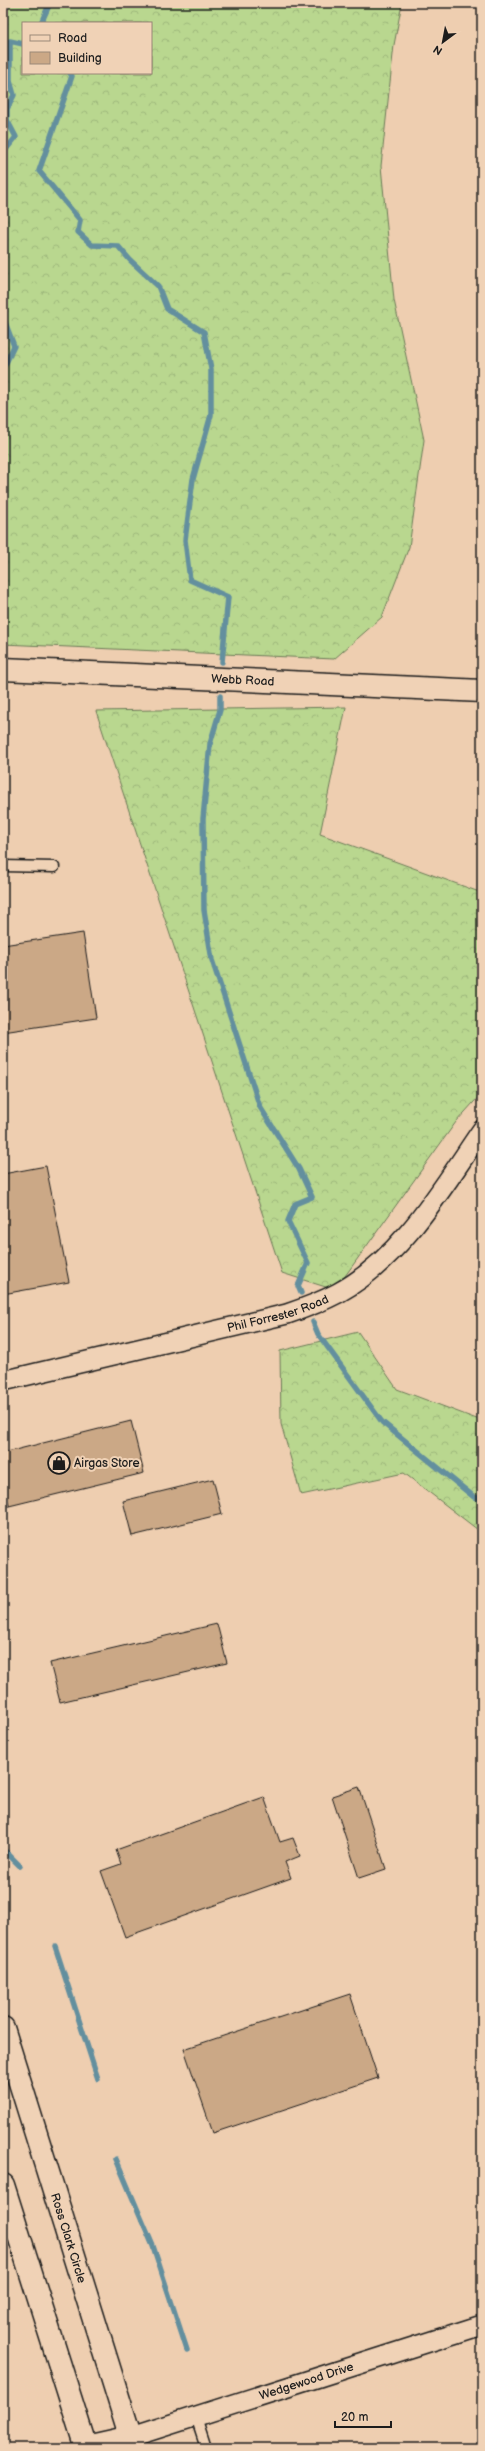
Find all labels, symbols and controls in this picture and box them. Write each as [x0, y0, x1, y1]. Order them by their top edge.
legend [22, 22, 152, 74]
north arrow [423, 22, 463, 62]
text: Road [58, 31, 87, 46]
text: N [431, 42, 445, 58]
text: Building [58, 51, 102, 66]
street label: Webb Road [211, 672, 275, 689]
street label: Phil Forrester Road [226, 1292, 331, 1336]
shop icon: Airgas Store [46, 1450, 72, 1476]
place label: Airgas Store [74, 1456, 140, 1471]
street label: Ross Clark Circle [47, 2191, 89, 2285]
street label: Wedgewood Drive [257, 2359, 356, 2404]
scale bar [335, 2403, 391, 2429]
text: 20 m [341, 2410, 368, 2425]

